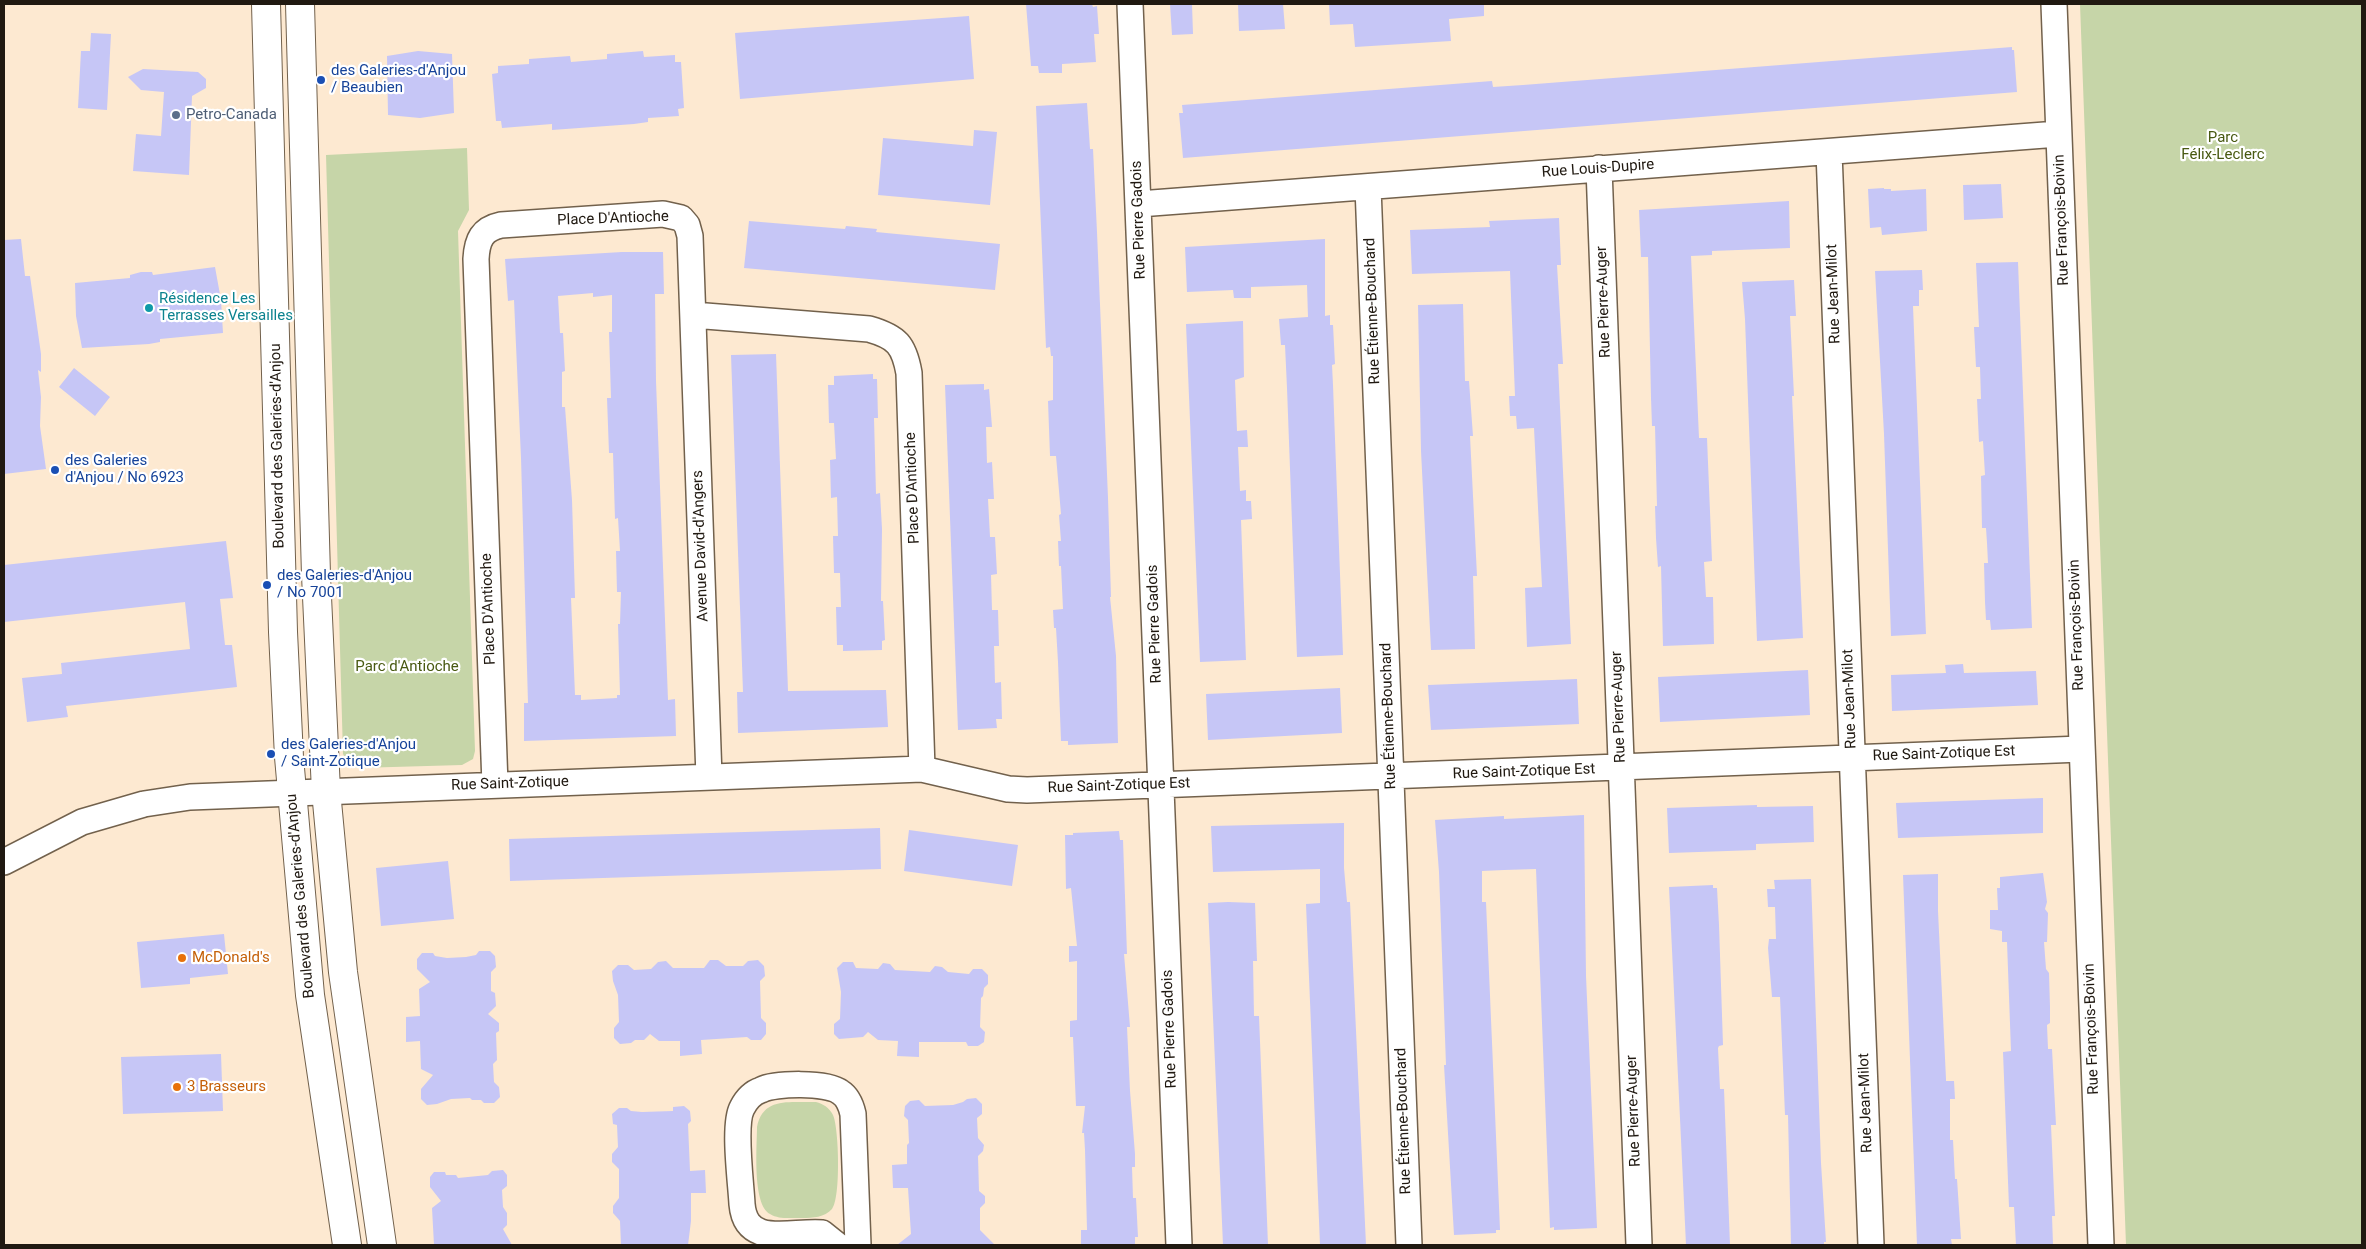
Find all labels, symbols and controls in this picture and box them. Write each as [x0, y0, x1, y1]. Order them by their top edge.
place label: des Galeries-d'Anjou / Beaubien [331, 62, 466, 97]
marker: des Galeries-d'Anjou / Beaubien [315, 74, 327, 86]
place label: Petro-Canada [186, 106, 277, 124]
marker: Petro-Canada [170, 109, 182, 121]
park label: Parc Félix-Leclerc [2181, 129, 2265, 164]
street label: Rue François-Boivin [2051, 154, 2073, 286]
street label: Rue Louis-Dupire [1541, 156, 1655, 182]
street label: Rue Pierre Gadois [1128, 160, 1150, 280]
street label: Place D'Antioche [557, 208, 669, 230]
street label: Rue Étienne-Bouchard [1361, 237, 1385, 385]
street label: Rue Jean-Milot [1823, 244, 1845, 344]
street label: Rue Pierre-Auger [1593, 246, 1615, 358]
place label: Résidence Les Terrasses Versailles [159, 290, 293, 325]
marker: Résidence Les Terrasses Versailles [143, 302, 155, 314]
street label: Boulevard des Galeries-d'Anjou [267, 343, 289, 549]
street label: Place D'Antioche [902, 432, 924, 544]
place label: des Galeries d'Anjou / No 6923 [65, 452, 184, 487]
marker: des Galeries d'Anjou / No 6923 [49, 464, 61, 476]
street label: Avenue David-d'Angers [689, 470, 713, 622]
street label: Place D'Antioche [478, 553, 500, 665]
street label: Rue François-Boivin [2066, 559, 2088, 691]
street label: Rue Pierre Gadois [1144, 564, 1166, 684]
place label: des Galeries-d'Anjou / No 7001 [277, 567, 412, 602]
marker: des Galeries-d'Anjou / No 7001 [261, 579, 273, 591]
street label: Rue Étienne-Bouchard [1377, 642, 1401, 790]
street label: Rue Jean-Milot [1839, 649, 1861, 749]
street label: Rue Pierre-Auger [1608, 651, 1630, 763]
park label: Parc d'Antioche [355, 658, 459, 676]
place label: des Galeries-d'Anjou / Saint-Zotique [281, 736, 416, 771]
street label: Rue Saint-Zotique Est [1872, 743, 2016, 765]
marker: des Galeries-d'Anjou / Saint-Zotique [265, 748, 277, 760]
street label: Rue Saint-Zotique Est [1452, 761, 1596, 783]
street label: Rue Saint-Zotique [451, 773, 569, 795]
street label: Rue Saint-Zotique Est [1047, 775, 1191, 797]
street label: Boulevard des Galeries-d'Anjou [283, 793, 319, 999]
place label: McDonald's [192, 949, 270, 967]
marker: McDonald's [176, 952, 188, 964]
street label: Rue François-Boivin [2081, 963, 2103, 1095]
street label: Rue Pierre Gadois [1159, 969, 1181, 1089]
street label: Rue Étienne-Bouchard [1392, 1047, 1416, 1195]
street label: Rue Jean-Milot [1855, 1053, 1877, 1153]
street label: Rue Pierre-Auger [1623, 1055, 1645, 1167]
place label: 3 Brasseurs [187, 1078, 266, 1096]
marker: 3 Brasseurs [171, 1081, 183, 1093]

